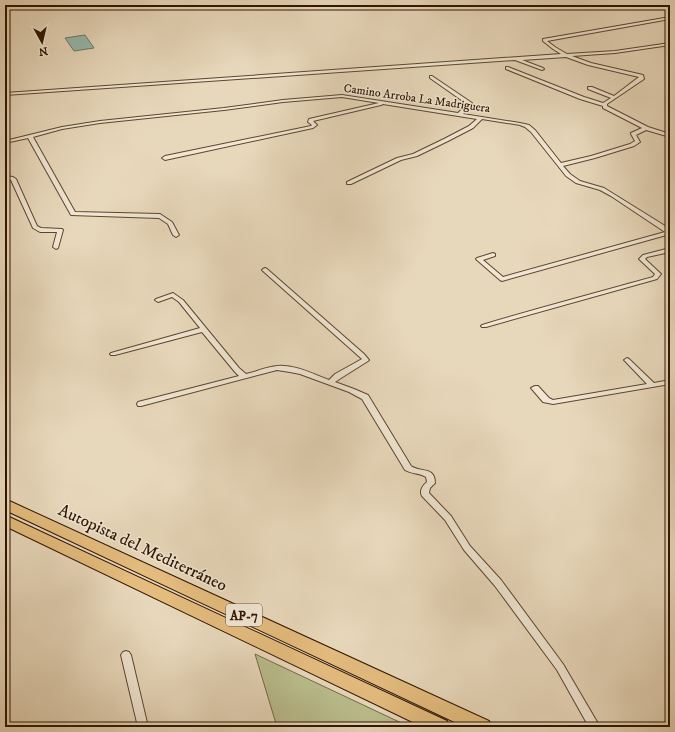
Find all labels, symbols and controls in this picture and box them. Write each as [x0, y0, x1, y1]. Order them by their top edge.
north arrow [22, 22, 62, 62]
text: N [38, 43, 49, 58]
street label: Camino Arroba La Madriguera [343, 81, 492, 116]
street label: Autopista del Mediterráneo [55, 499, 230, 597]
road number: AP-7 [226, 604, 262, 626]

